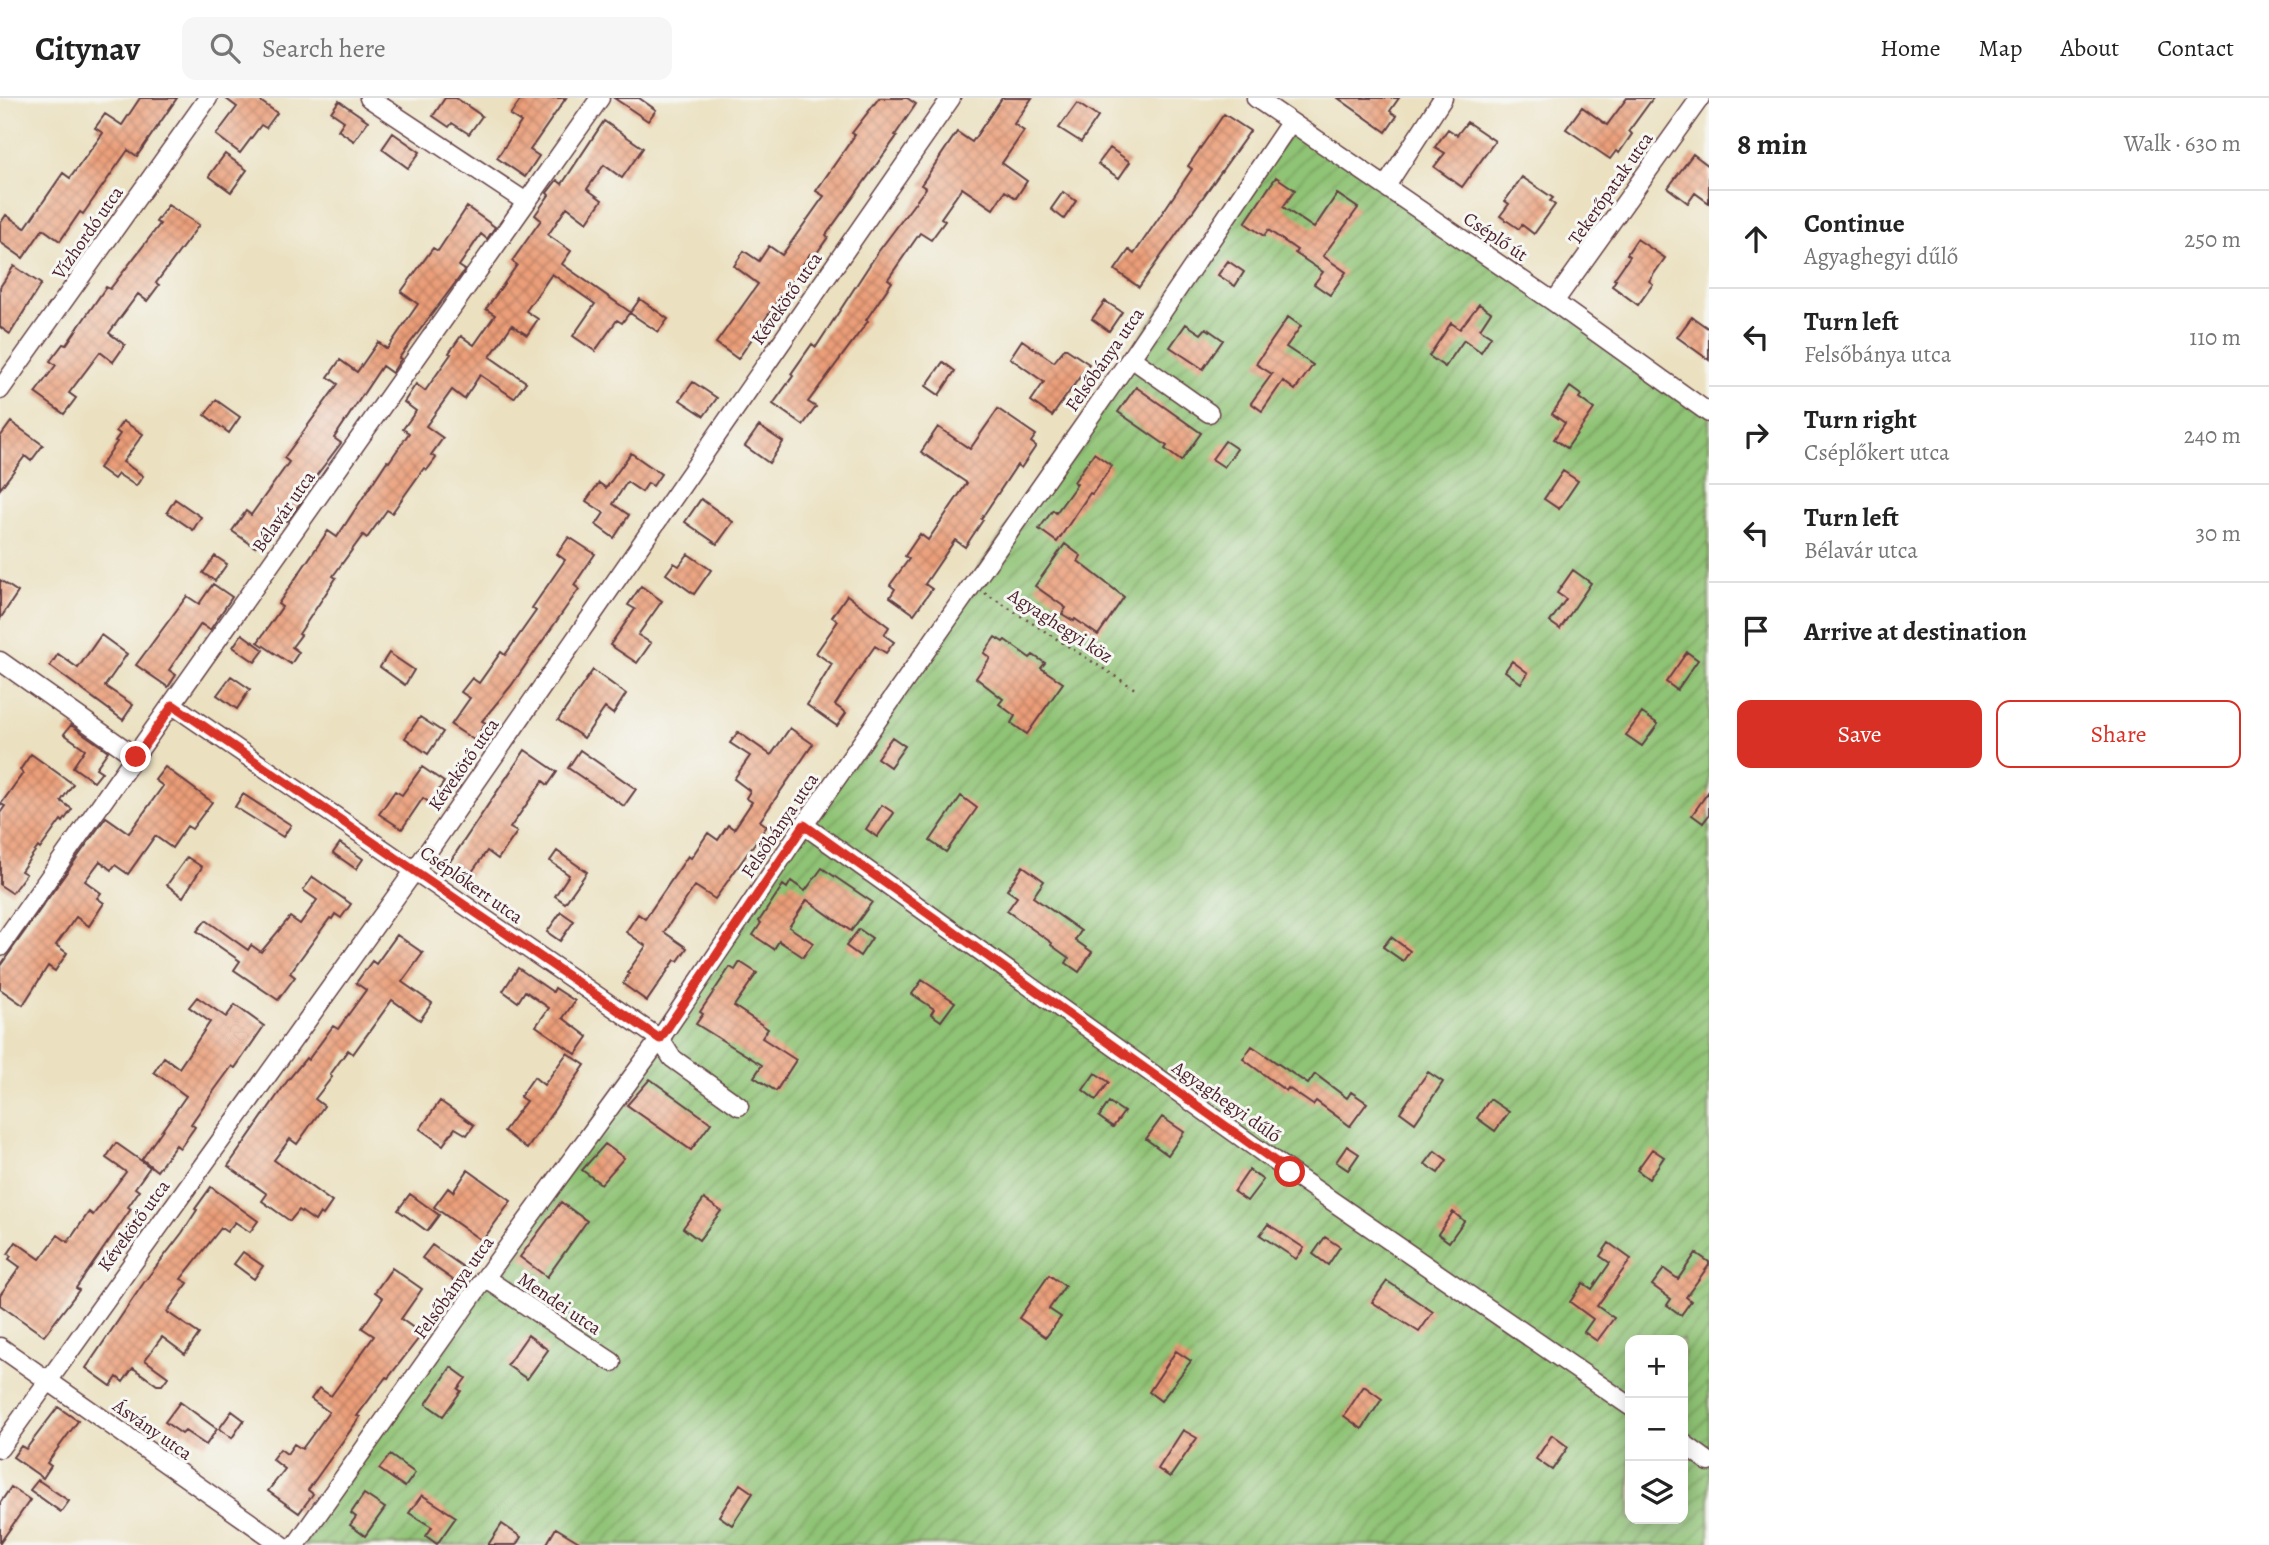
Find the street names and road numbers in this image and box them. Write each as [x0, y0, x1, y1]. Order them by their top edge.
street label: Tekerőpatak utca [1562, 127, 1660, 250]
street label: Vízhordó utca [46, 181, 130, 285]
street label: Cséplő út [1458, 206, 1533, 268]
street label: Kévekötő utca [745, 247, 828, 350]
street label: Felsőbánya utca [1059, 302, 1150, 417]
street label: Bélavár utca [246, 465, 322, 558]
street label: Agyaghegyi köz [1002, 582, 1118, 669]
street label: Kévekötő utca [422, 713, 505, 816]
street label: Felsőbánya utca [735, 768, 825, 883]
street label: Cséplőkert utca [415, 840, 528, 930]
street label: Agyaghegyi dűlő [1166, 1054, 1286, 1149]
street label: Kévekötő utca [92, 1174, 176, 1277]
street label: Felsőbánya utca [408, 1231, 500, 1344]
street label: Mendei utca [512, 1266, 607, 1341]
street label: Ásvány utca [107, 1392, 197, 1467]

